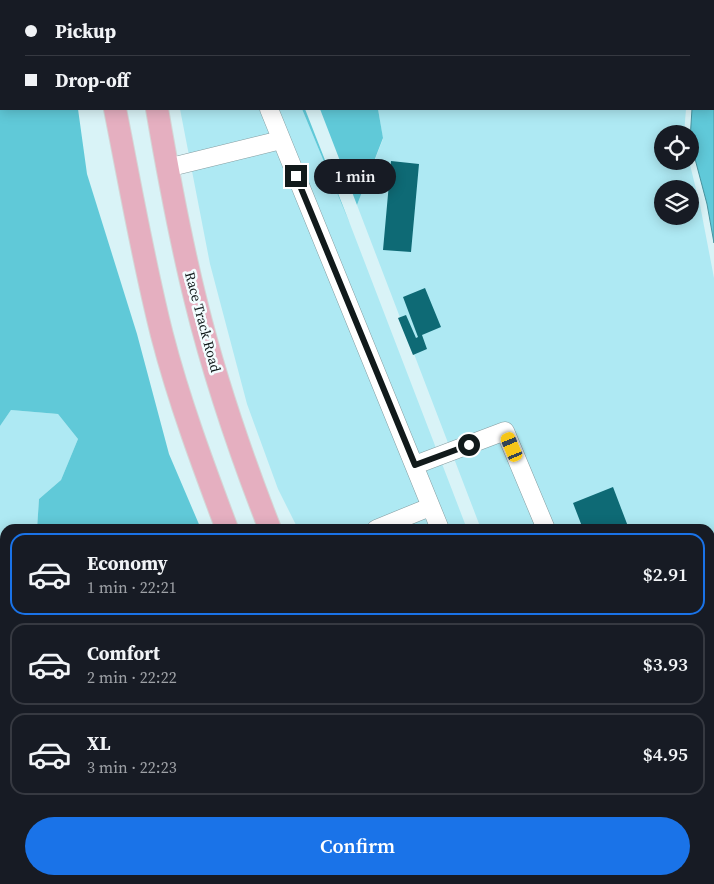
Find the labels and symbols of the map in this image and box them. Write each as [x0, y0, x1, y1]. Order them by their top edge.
callout: 1 min [314, 158, 396, 194]
route end [285, 165, 307, 187]
street label: Race Track Road [180, 269, 226, 375]
car [499, 430, 524, 464]
route start [458, 434, 480, 456]

